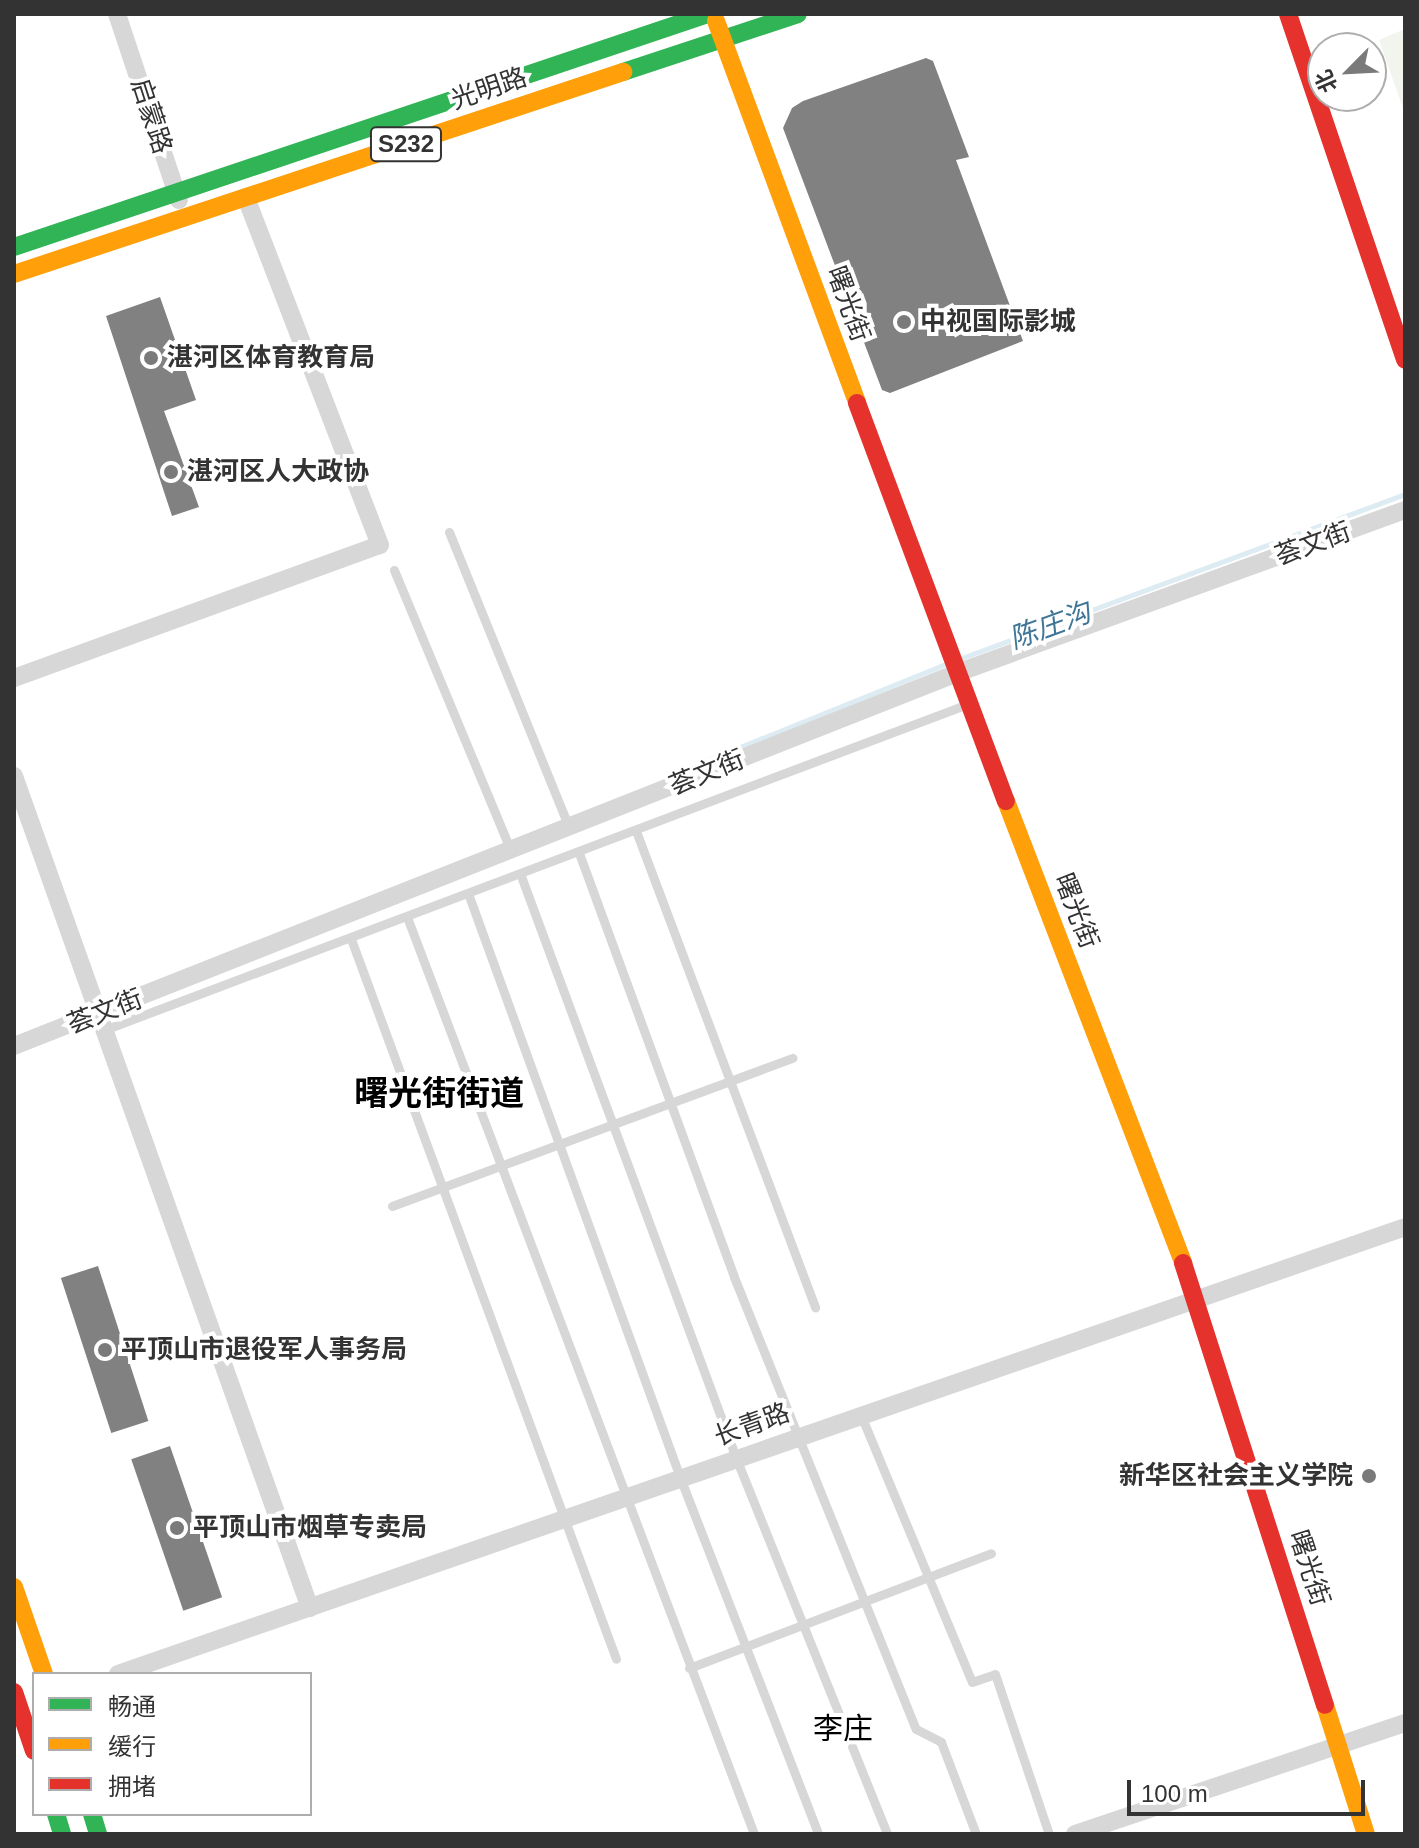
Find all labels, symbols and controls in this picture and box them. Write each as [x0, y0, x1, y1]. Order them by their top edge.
north arrow [1307, 32, 1387, 112]
street label: 光明路 [447, 62, 531, 116]
text: 北 [1311, 66, 1342, 96]
street label: 启蒙路 [124, 74, 178, 158]
road number: S232 [368, 124, 444, 164]
street label: 曙光街 [820, 262, 876, 346]
place label: 中视国际影城 [920, 306, 1076, 338]
marker: 中视国际影城 [895, 313, 913, 331]
place label: 湛河区体育教育局 [167, 342, 375, 374]
marker: 湛河区体育教育局 [142, 349, 160, 367]
place label: 湛河区人大政协 [187, 456, 369, 488]
marker: 湛河区人大政协 [162, 463, 180, 481]
street label: 荟文街 [1271, 516, 1355, 572]
water label: 陈庄沟 [1005, 596, 1095, 656]
street label: 荟文街 [665, 744, 749, 802]
street label: 曙光街 [1047, 869, 1105, 953]
street label: 荟文街 [63, 983, 147, 1041]
district label: 曙光街街道 [354, 1074, 524, 1114]
place label: 平顶山市退役军人事务局 [121, 1334, 407, 1366]
marker: 平顶山市退役军人事务局 [96, 1341, 114, 1359]
street label: 长青路 [710, 1397, 794, 1453]
place label: 新华区社会主义学院 [1119, 1460, 1353, 1492]
marker: 新华区社会主义学院 [1360, 1467, 1378, 1485]
place label: 平顶山市烟草专卖局 [193, 1512, 427, 1544]
marker: 平顶山市烟草专卖局 [168, 1519, 186, 1537]
street label: 曙光街 [1282, 1526, 1336, 1610]
legend [32, 1672, 312, 1816]
text: 畅通 [108, 1693, 156, 1720]
district label: 李庄 [813, 1711, 873, 1747]
text: 缓行 [108, 1733, 156, 1760]
scale bar [1131, 1764, 1369, 1814]
text: 拥堵 [108, 1773, 156, 1800]
text: 100 m [1141, 1780, 1208, 1807]

